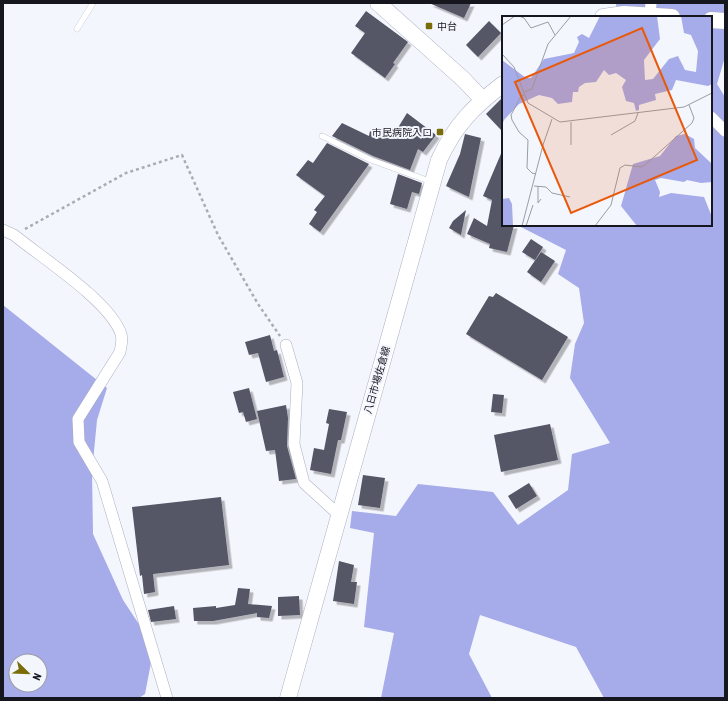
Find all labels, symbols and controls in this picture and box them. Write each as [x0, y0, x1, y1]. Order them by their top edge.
inset map [502, 16, 712, 226]
marker: 中台 [424, 21, 434, 31]
place label: 中台 [437, 21, 457, 32]
place label: 市民病院入ロ [372, 127, 432, 138]
marker: 市民病院入ロ [435, 127, 445, 137]
street label: 八日市場佐倉線 [362, 345, 392, 415]
north arrow [8, 653, 48, 693]
text: N [30, 672, 44, 682]

